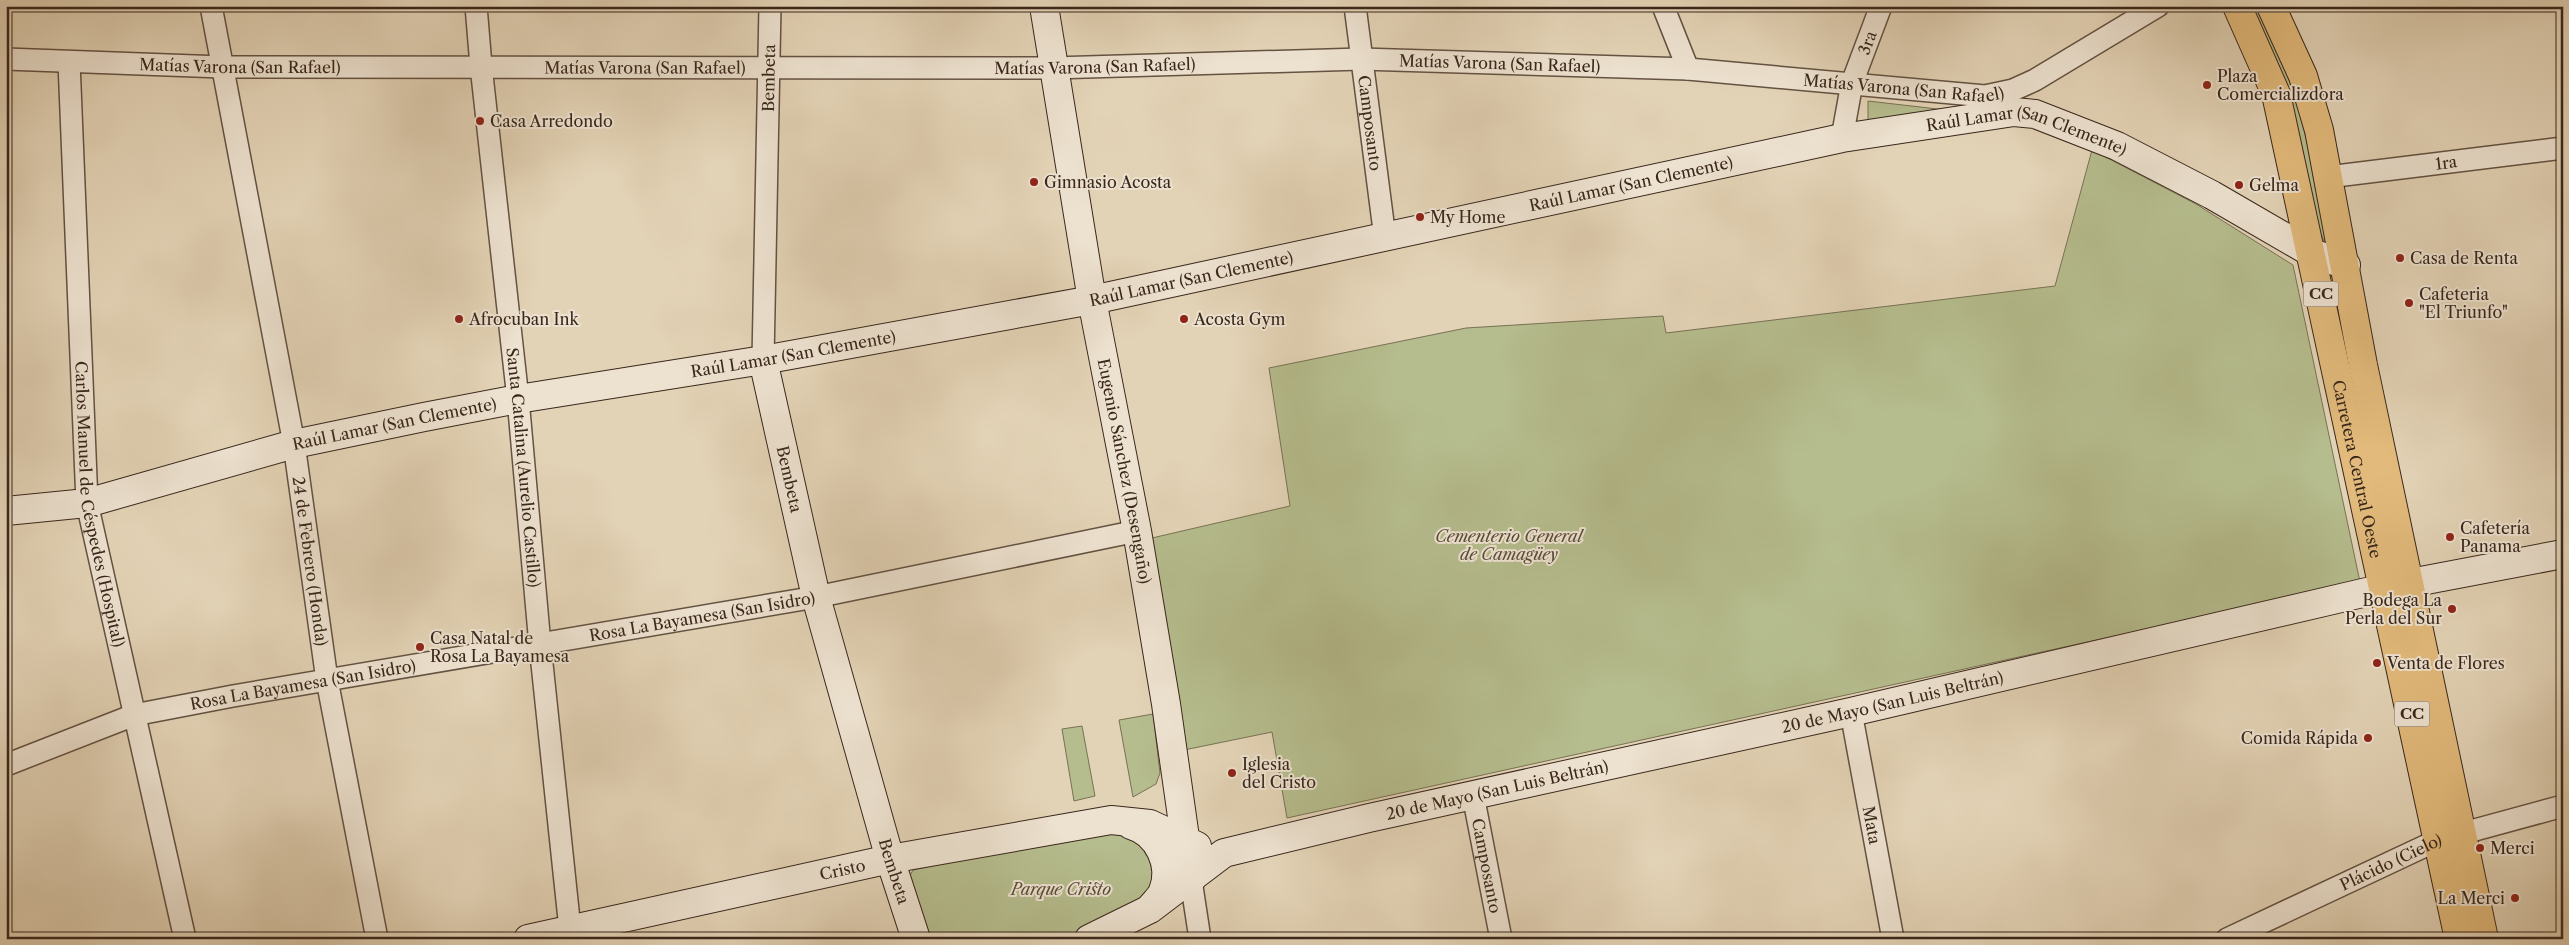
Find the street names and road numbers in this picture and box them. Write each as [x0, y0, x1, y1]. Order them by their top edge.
street label: 3ra [1854, 27, 1881, 57]
street label: Bembeta [758, 43, 779, 112]
street label: Matías Varona (San Rafael) [1399, 50, 1601, 76]
street label: Matías Varona (San Rafael) [139, 54, 341, 77]
street label: Matías Varona (San Rafael) [994, 54, 1196, 78]
street label: Matías Varona (San Rafael) [544, 57, 746, 78]
street label: Matías Varona (San Rafael) [1802, 70, 2006, 106]
street label: Camposanto [1354, 74, 1386, 172]
street label: Raúl Lamar (San Clemente) [1925, 102, 2131, 159]
street label: 1ra [2434, 151, 2459, 174]
street label: Raúl Lamar (San Clemente) [1527, 152, 1735, 215]
street label: Raúl Lamar (San Clemente) [1087, 247, 1295, 310]
road number: CC [2304, 282, 2338, 306]
street label: Raúl Lamar (San Clemente) [689, 326, 897, 381]
street label: Santa Catalina (Aurelio Castillo) [502, 347, 545, 588]
street label: Eugenio Sánchez (Desengaño) [1094, 357, 1156, 585]
street label: Carlos Manuel de Céspedes (Hospital) [71, 361, 129, 649]
street label: Carretera Central Oeste [2328, 378, 2386, 560]
street label: Raúl Lamar (San Clemente) [290, 393, 498, 454]
street label: Bembeta [772, 444, 807, 515]
street label: 24 de Febrero (Honda) [289, 475, 332, 647]
street label: Rosa La Bayamesa (San Isidro) [588, 587, 817, 645]
street label: Rosa La Bayamesa (San Isidro) [188, 655, 417, 714]
street label: 20 de Mayo (San Luis Beltrán) [1780, 667, 2005, 737]
road number: CC [2394, 702, 2430, 726]
street label: 20 de Mayo (San Luis Beltrán) [1384, 756, 1610, 824]
street label: Mata [1859, 804, 1885, 846]
street label: Camposanto [1468, 816, 1506, 915]
street label: Plácido (Cielo) [2337, 829, 2444, 895]
street label: Bembeta [875, 836, 914, 907]
street label: Cristo [818, 855, 867, 884]

